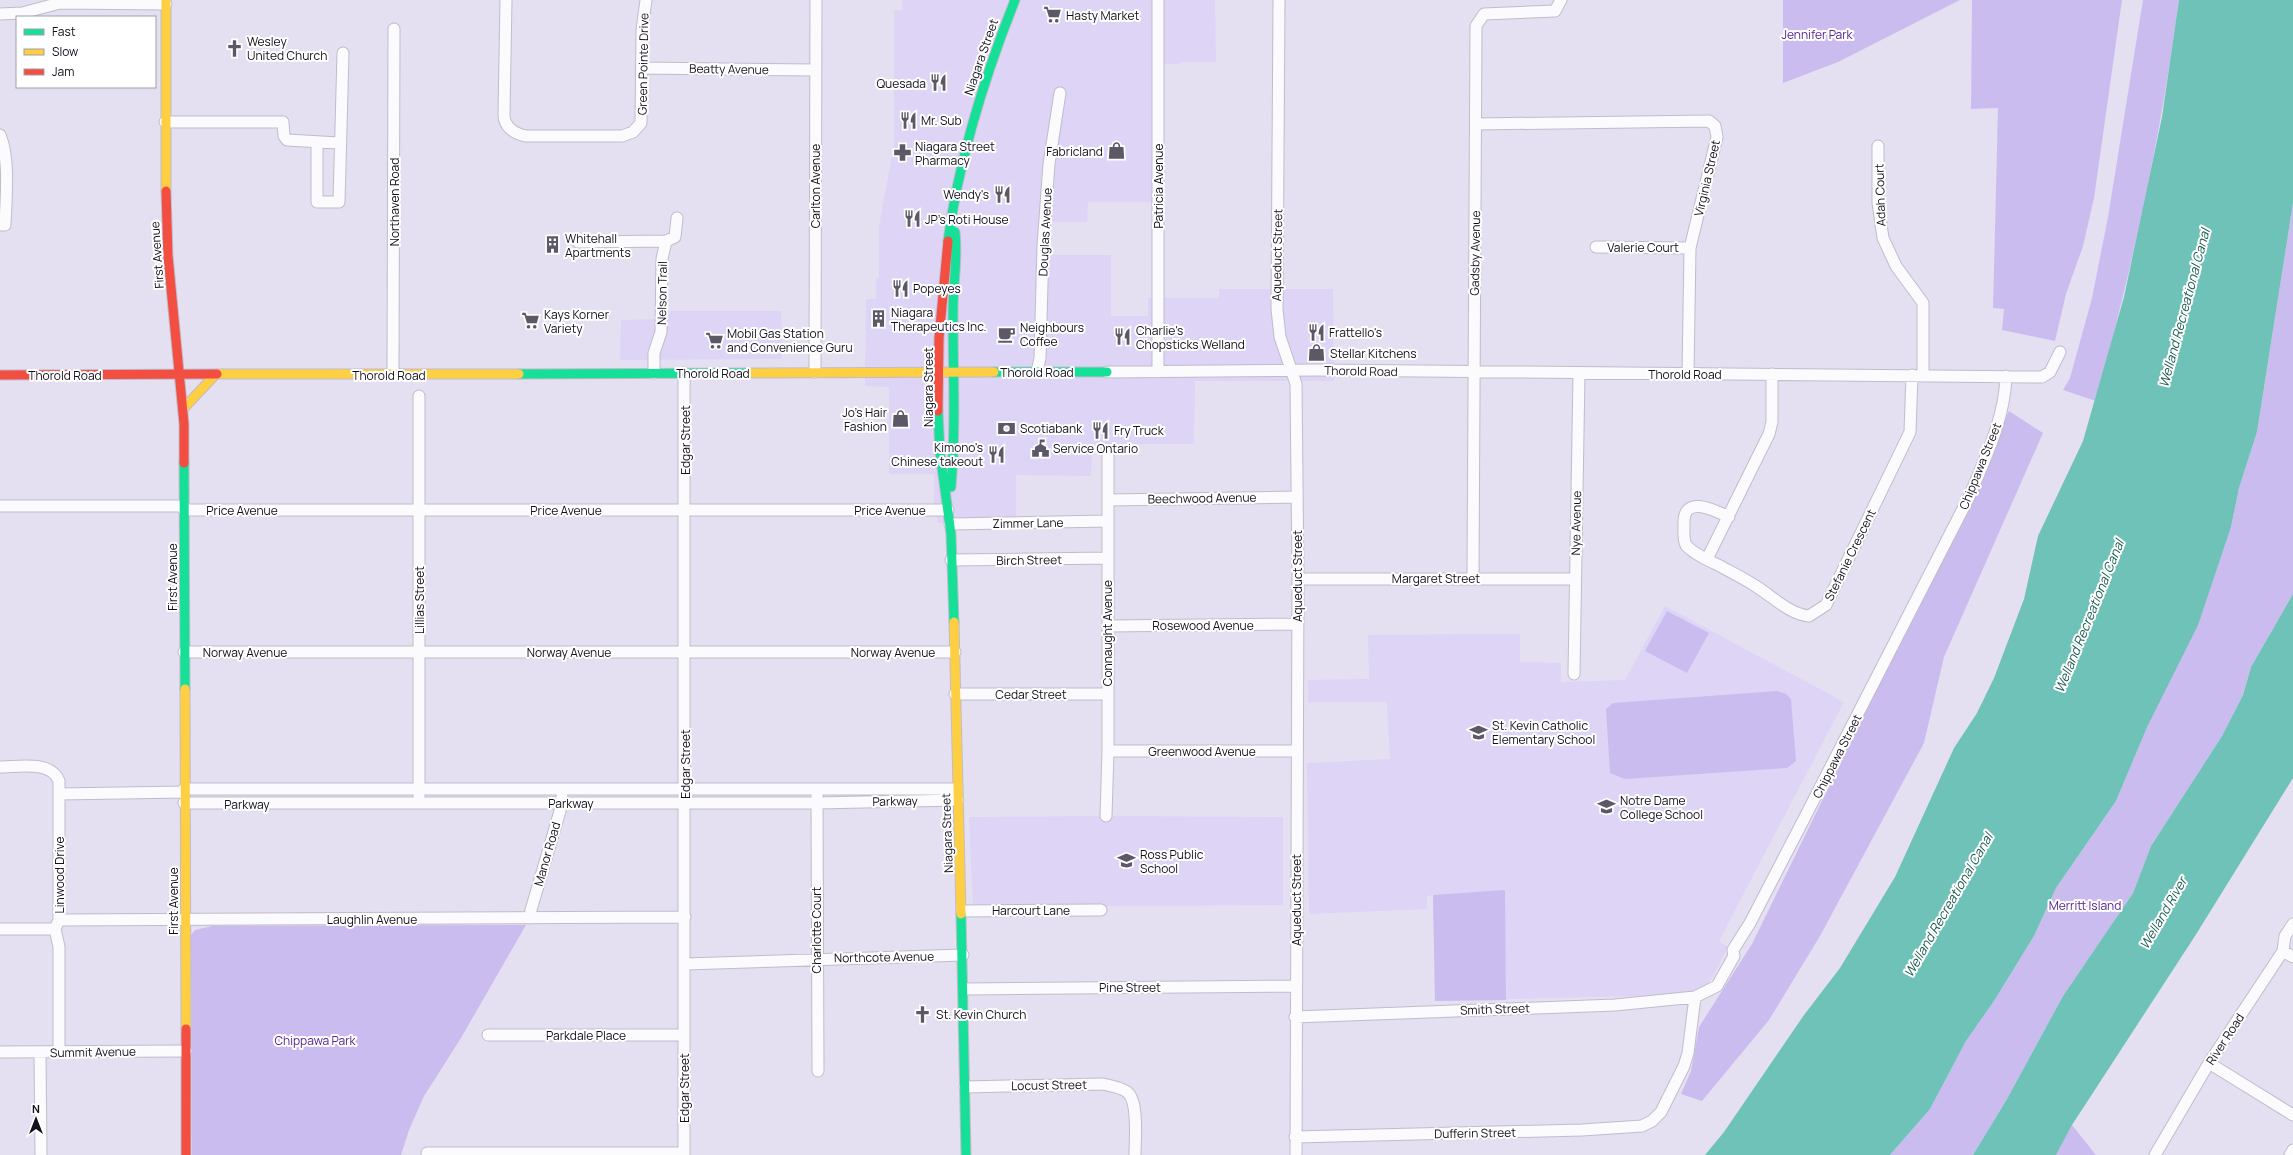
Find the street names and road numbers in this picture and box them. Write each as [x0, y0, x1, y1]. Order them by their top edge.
street label: Green Pointe Drive [634, 13, 652, 115]
street label: Niagara Street [960, 16, 1002, 98]
street label: Beatty Avenue [689, 60, 769, 78]
street label: Virginia Street [1690, 138, 1724, 218]
street label: Carlton Avenue [807, 144, 824, 228]
street label: Patricia Avenue [1150, 144, 1167, 228]
street label: Northaven Road [386, 158, 403, 246]
street label: Adah Court [1870, 163, 1890, 227]
street label: Douglas Avenue [1034, 187, 1056, 277]
street label: Aqueduct Street [1268, 209, 1286, 301]
street label: Gadsby Avenue [1466, 210, 1484, 296]
street label: First Avenue [146, 221, 168, 289]
street label: Valerie Court [1607, 239, 1679, 256]
street label: Nelson Trail [653, 261, 671, 325]
street label: Niagara Street [920, 347, 937, 427]
street label: Thorold Road [1324, 362, 1398, 380]
street label: Thorold Road [1000, 364, 1074, 381]
street label: Thorold Road [676, 365, 750, 382]
street label: Thorold Road [1648, 366, 1722, 383]
street label: Thorold Road [28, 367, 102, 384]
street label: Thorold Road [352, 367, 426, 384]
street label: Edgar Street [677, 405, 694, 475]
street label: Chippawa Street [1955, 420, 2005, 512]
street label: Beechwood Avenue [1147, 489, 1257, 507]
street label: Nye Avenue [1567, 490, 1585, 556]
street label: Price Avenue [206, 502, 278, 519]
street label: Price Avenue [530, 502, 602, 519]
street label: Price Avenue [854, 502, 926, 519]
street label: Stefanie Crescent [1820, 506, 1880, 604]
street label: Zimmer Lane [992, 514, 1064, 532]
street label: Aqueduct Street [1289, 530, 1306, 622]
street label: First Avenue [164, 543, 181, 611]
street label: Birch Street [996, 551, 1062, 569]
street label: Lillias Street [411, 566, 428, 634]
street label: Margaret Street [1392, 570, 1480, 587]
street label: Connaught Avenue [1099, 580, 1116, 686]
street label: Rosewood Avenue [1152, 617, 1254, 634]
street label: Norway Avenue [203, 644, 287, 661]
street label: Norway Avenue [527, 644, 611, 661]
street label: Norway Avenue [851, 644, 935, 661]
street label: Cedar Street [995, 686, 1067, 703]
street label: Chippawa Street [1808, 711, 1866, 801]
street label: Edgar Street [677, 729, 694, 799]
street label: Greenwood Avenue [1148, 743, 1256, 760]
street label: Parkway [872, 792, 919, 810]
street label: Niagara Street [937, 793, 957, 873]
street label: Parkway [548, 795, 594, 812]
street label: Parkway [224, 796, 270, 813]
street label: Manor Road [530, 820, 564, 888]
street label: Linwood Drive [51, 837, 68, 913]
street label: Aqueduct Street [1288, 854, 1305, 946]
street label: First Avenue [165, 867, 182, 935]
street label: Charlotte Court [808, 886, 825, 973]
street label: Harcourt Lane [992, 902, 1070, 919]
street label: Laughlin Avenue [327, 911, 417, 928]
street label: Northcote Avenue [834, 948, 934, 966]
street label: Pine Street [1099, 979, 1161, 996]
street label: Smith Street [1460, 999, 1530, 1019]
street label: River Road [2202, 1010, 2248, 1068]
street label: Parkdale Place [546, 1027, 626, 1044]
street label: Summit Avenue [50, 1043, 136, 1061]
street label: Edgar Street [676, 1053, 693, 1123]
street label: Locust Street [1011, 1076, 1087, 1094]
street label: Dufferin Street [1434, 1124, 1516, 1142]

